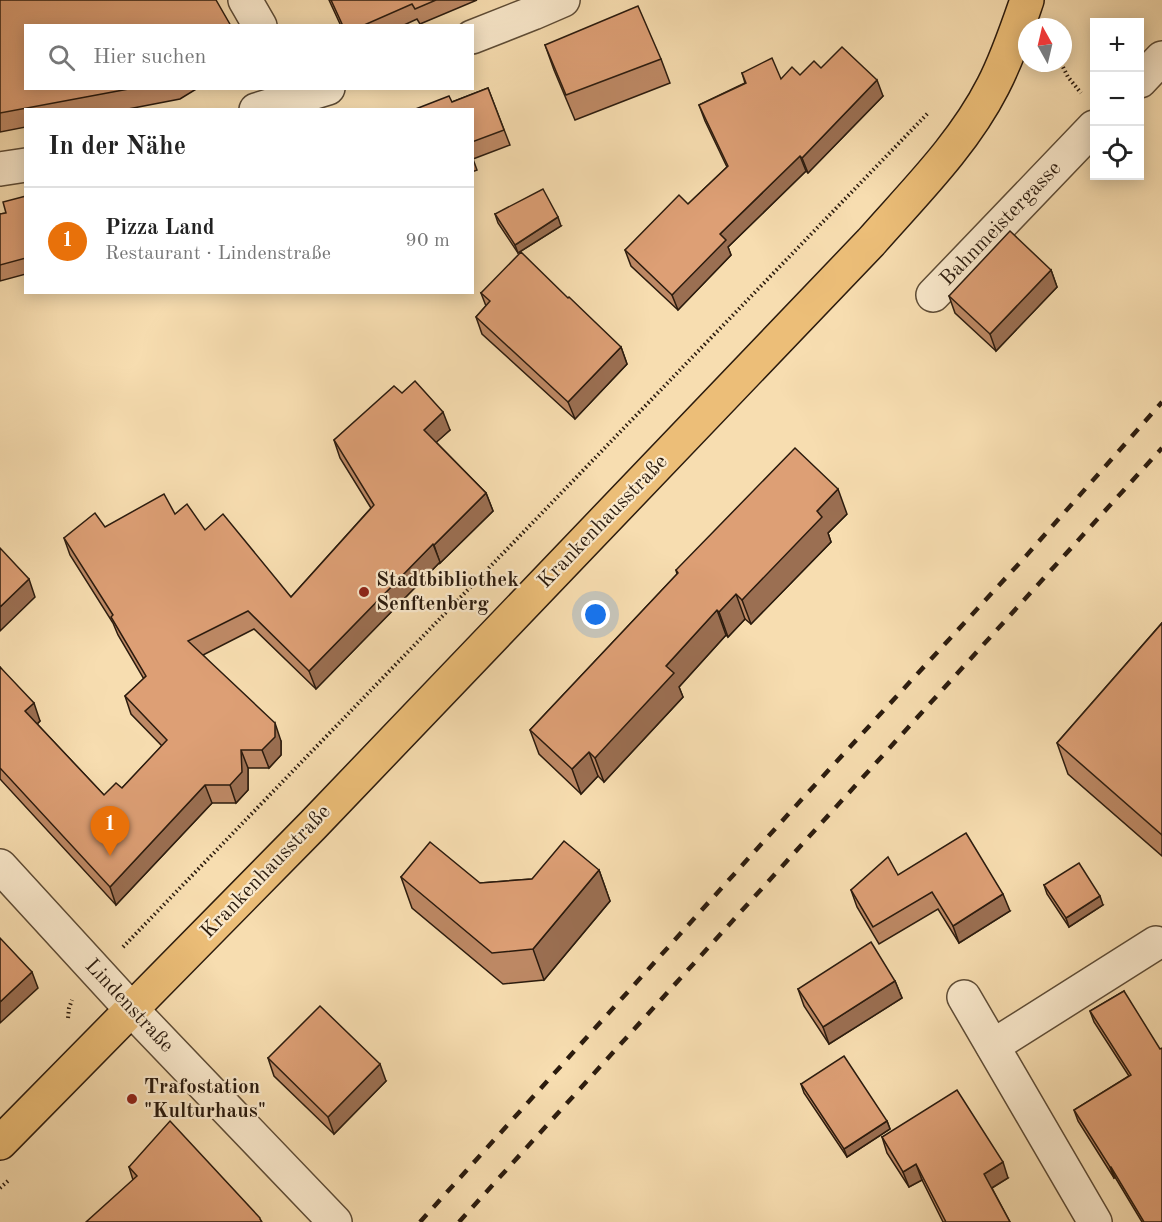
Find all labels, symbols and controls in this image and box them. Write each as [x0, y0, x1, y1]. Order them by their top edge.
north arrow [1018, 18, 1072, 72]
map controls [1090, 18, 1144, 180]
button: + [1090, 18, 1144, 72]
search box [24, 24, 474, 90]
icon: search [45, 41, 78, 74]
text: Hier suchen [93, 46, 206, 68]
button: − [1090, 72, 1144, 126]
button: locate [1090, 126, 1144, 180]
text: In der Nähe [48, 134, 186, 160]
street label: Bahnmeistergasse [936, 158, 1066, 290]
text: Pizza Land [105, 217, 215, 239]
text: 1 [62, 231, 73, 251]
text: 90 m [405, 231, 450, 251]
text: Restaurant · Lindenstraße [105, 244, 331, 264]
street label: Krankenhausstraße [534, 451, 672, 593]
place label: Stadtbibliothek Senftenberg [376, 570, 519, 615]
marker: Stadtbibliothek Senftenberg [357, 585, 371, 599]
your location [581, 600, 610, 629]
street label: Krankenhausstraße [197, 801, 335, 943]
pin: 1 [90, 806, 130, 856]
street label: Lindenstraße [81, 955, 177, 1057]
place label: Trafostation "Kulturhaus" [144, 1077, 266, 1122]
marker: Trafostation "Kulturhaus" [125, 1092, 139, 1106]

